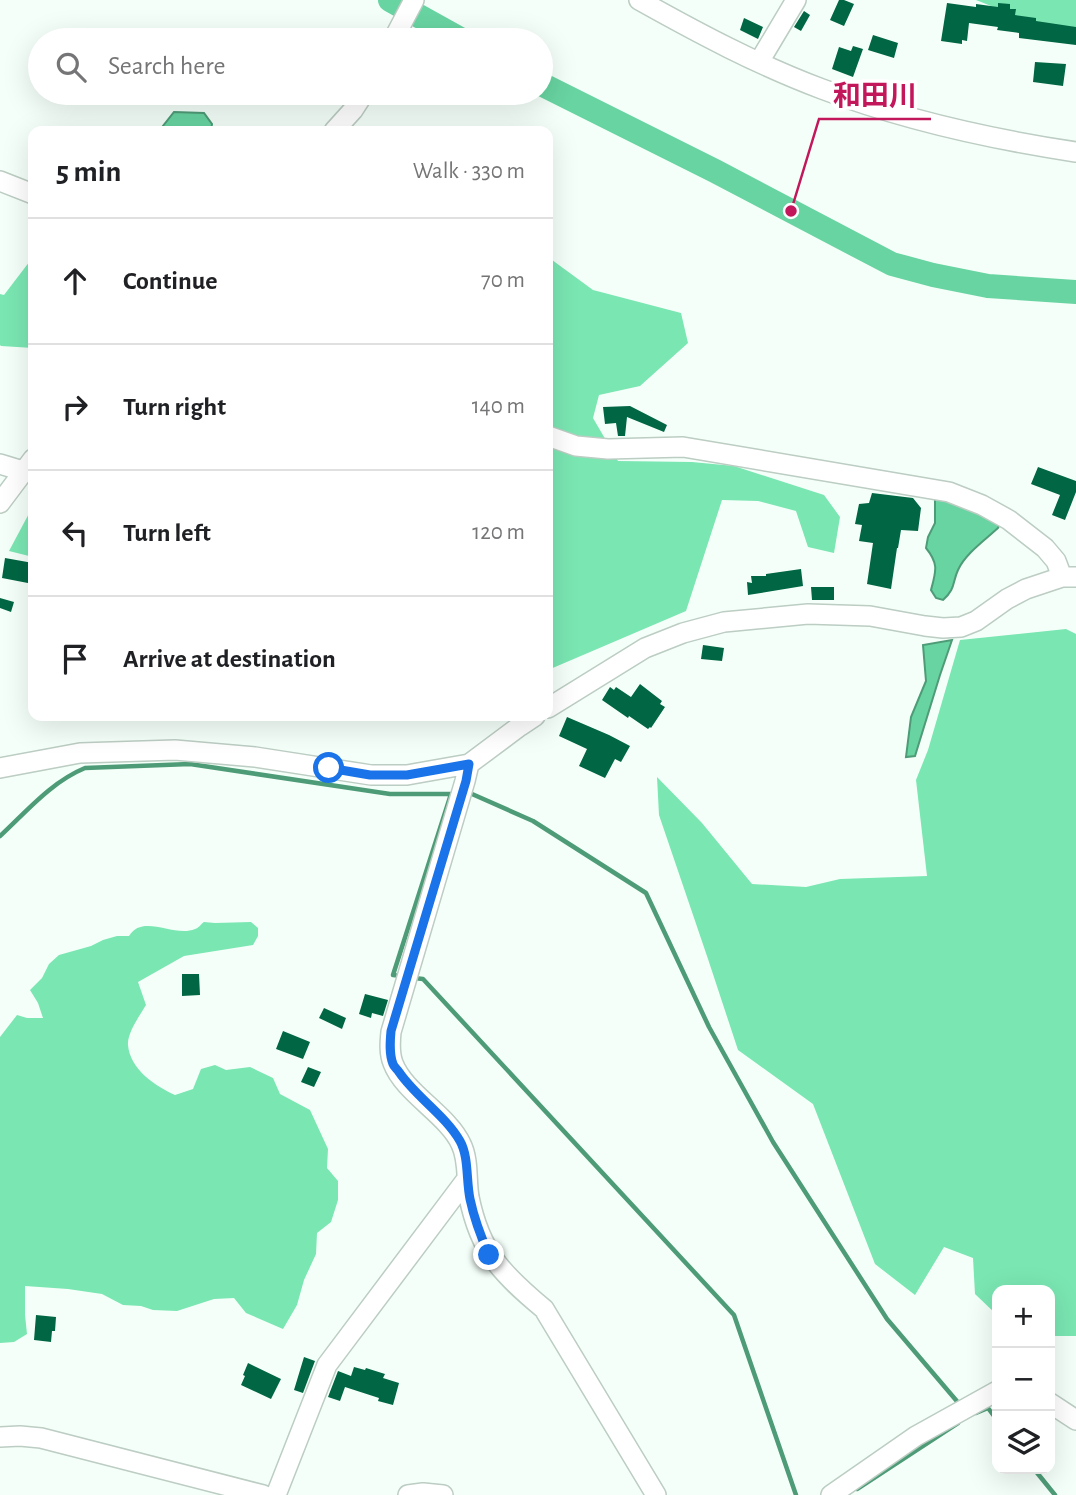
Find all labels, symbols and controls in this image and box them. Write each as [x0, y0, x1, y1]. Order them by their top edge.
search box [28, 28, 553, 105]
icon: search [52, 48, 90, 86]
text: Search here [108, 53, 226, 79]
callout: 和田川 [819, 70, 931, 119]
text: 和田川 [833, 81, 917, 111]
text: 5 min [56, 157, 121, 187]
text: Walk · 330 m [413, 160, 525, 183]
icon: ahead [56, 262, 94, 300]
text: Continue [123, 268, 218, 294]
text: 70 m [481, 269, 525, 292]
icon: right [56, 388, 94, 426]
text: Turn right [123, 394, 226, 420]
text: 140 m [472, 395, 525, 418]
icon: left [56, 514, 94, 552]
text: Turn left [123, 520, 211, 546]
text: 120 m [472, 521, 525, 544]
icon: arrive [56, 640, 94, 678]
text: Arrive at destination [123, 646, 336, 672]
route start [313, 752, 344, 783]
route end [473, 1239, 504, 1270]
map controls [992, 1285, 1055, 1474]
button: + [992, 1285, 1055, 1348]
button: − [992, 1348, 1055, 1411]
button: layers [992, 1411, 1055, 1474]

